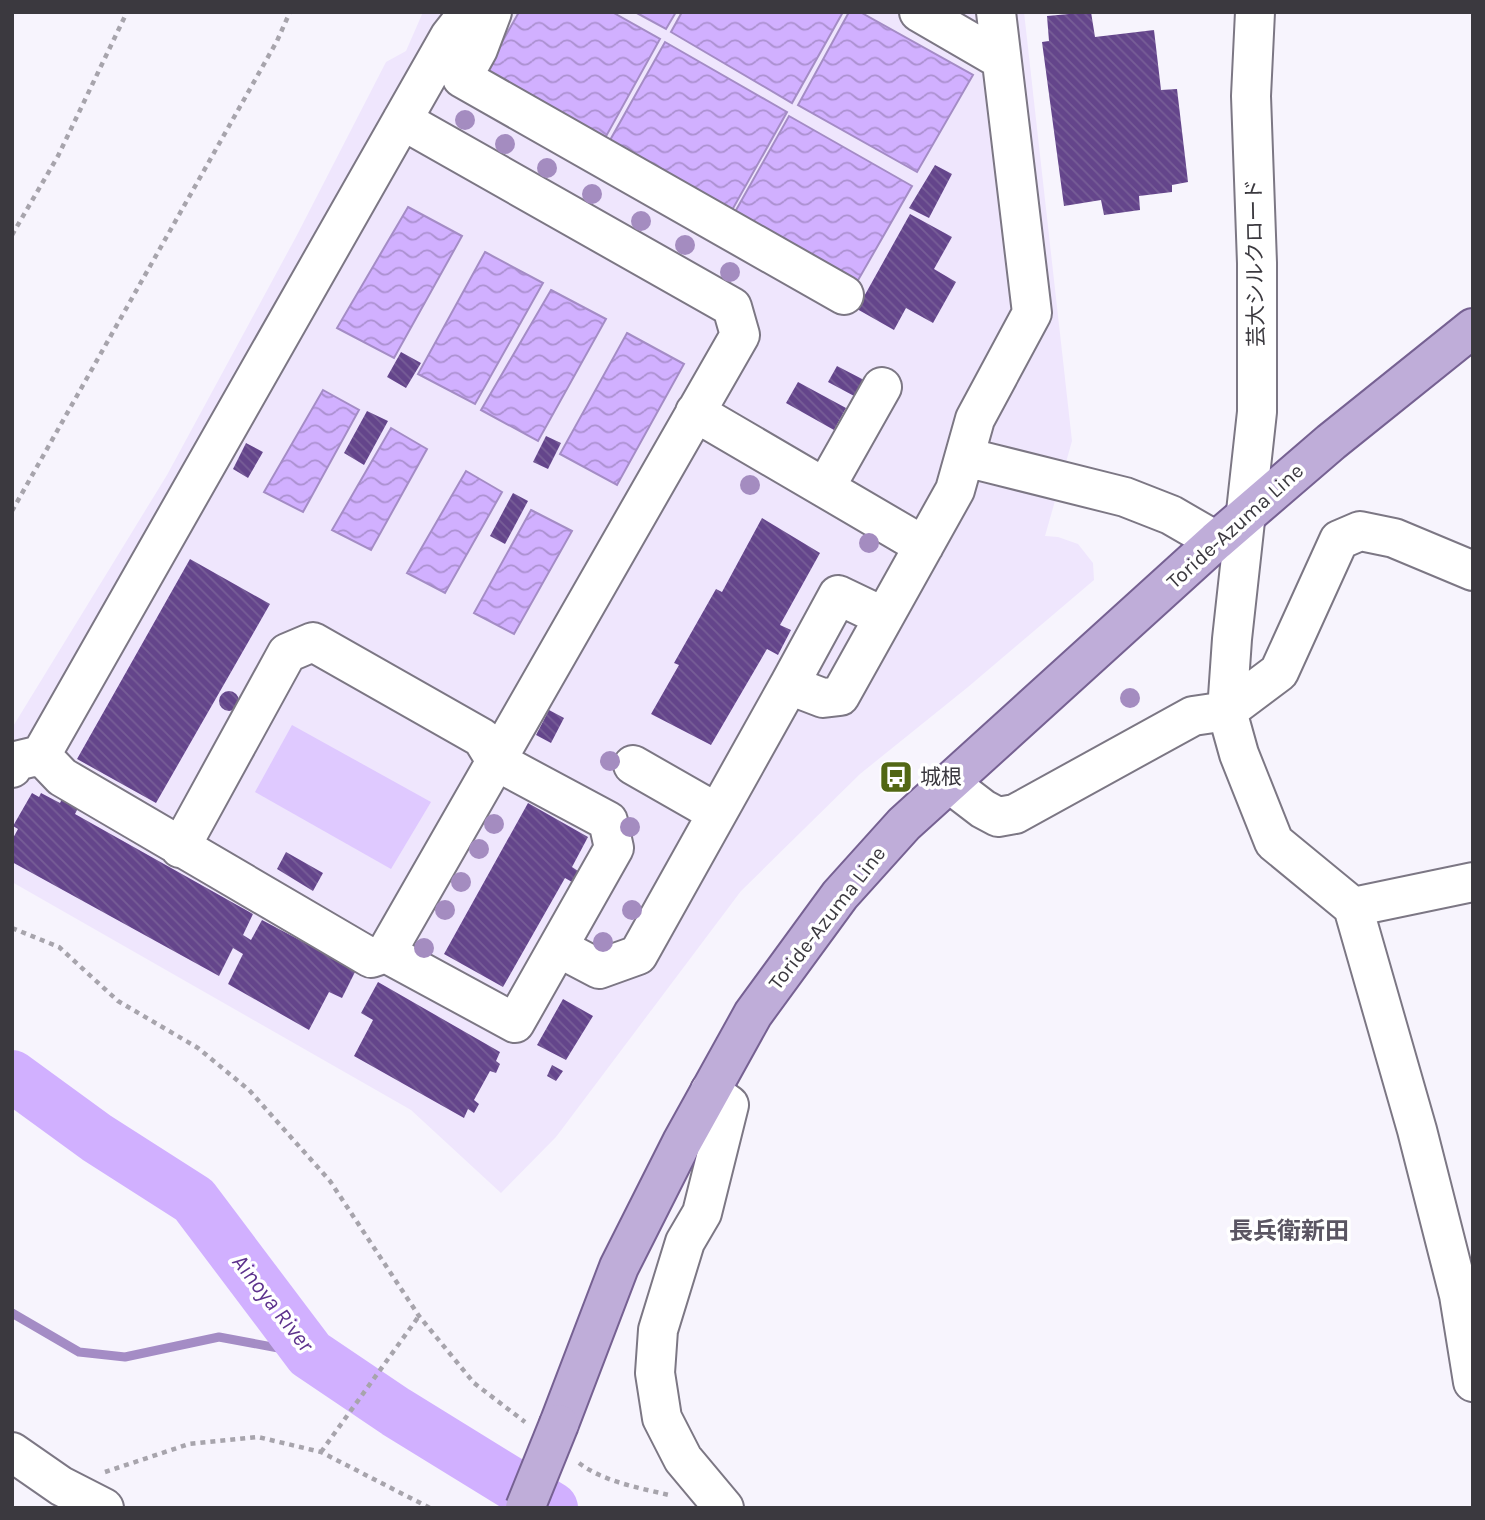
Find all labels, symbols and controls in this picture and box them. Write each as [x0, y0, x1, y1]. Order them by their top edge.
street label: 芸大シルクロード [1242, 179, 1268, 347]
street label: Toride-Azuma Line [1162, 458, 1308, 594]
bus stop icon: 城根 [877, 758, 915, 796]
place label: 城根 [920, 765, 962, 789]
street label: Toride-Azuma Line [764, 842, 890, 994]
district label: 長兵衛新田 [1229, 1217, 1349, 1245]
water label: Ainoya River [227, 1249, 320, 1358]

